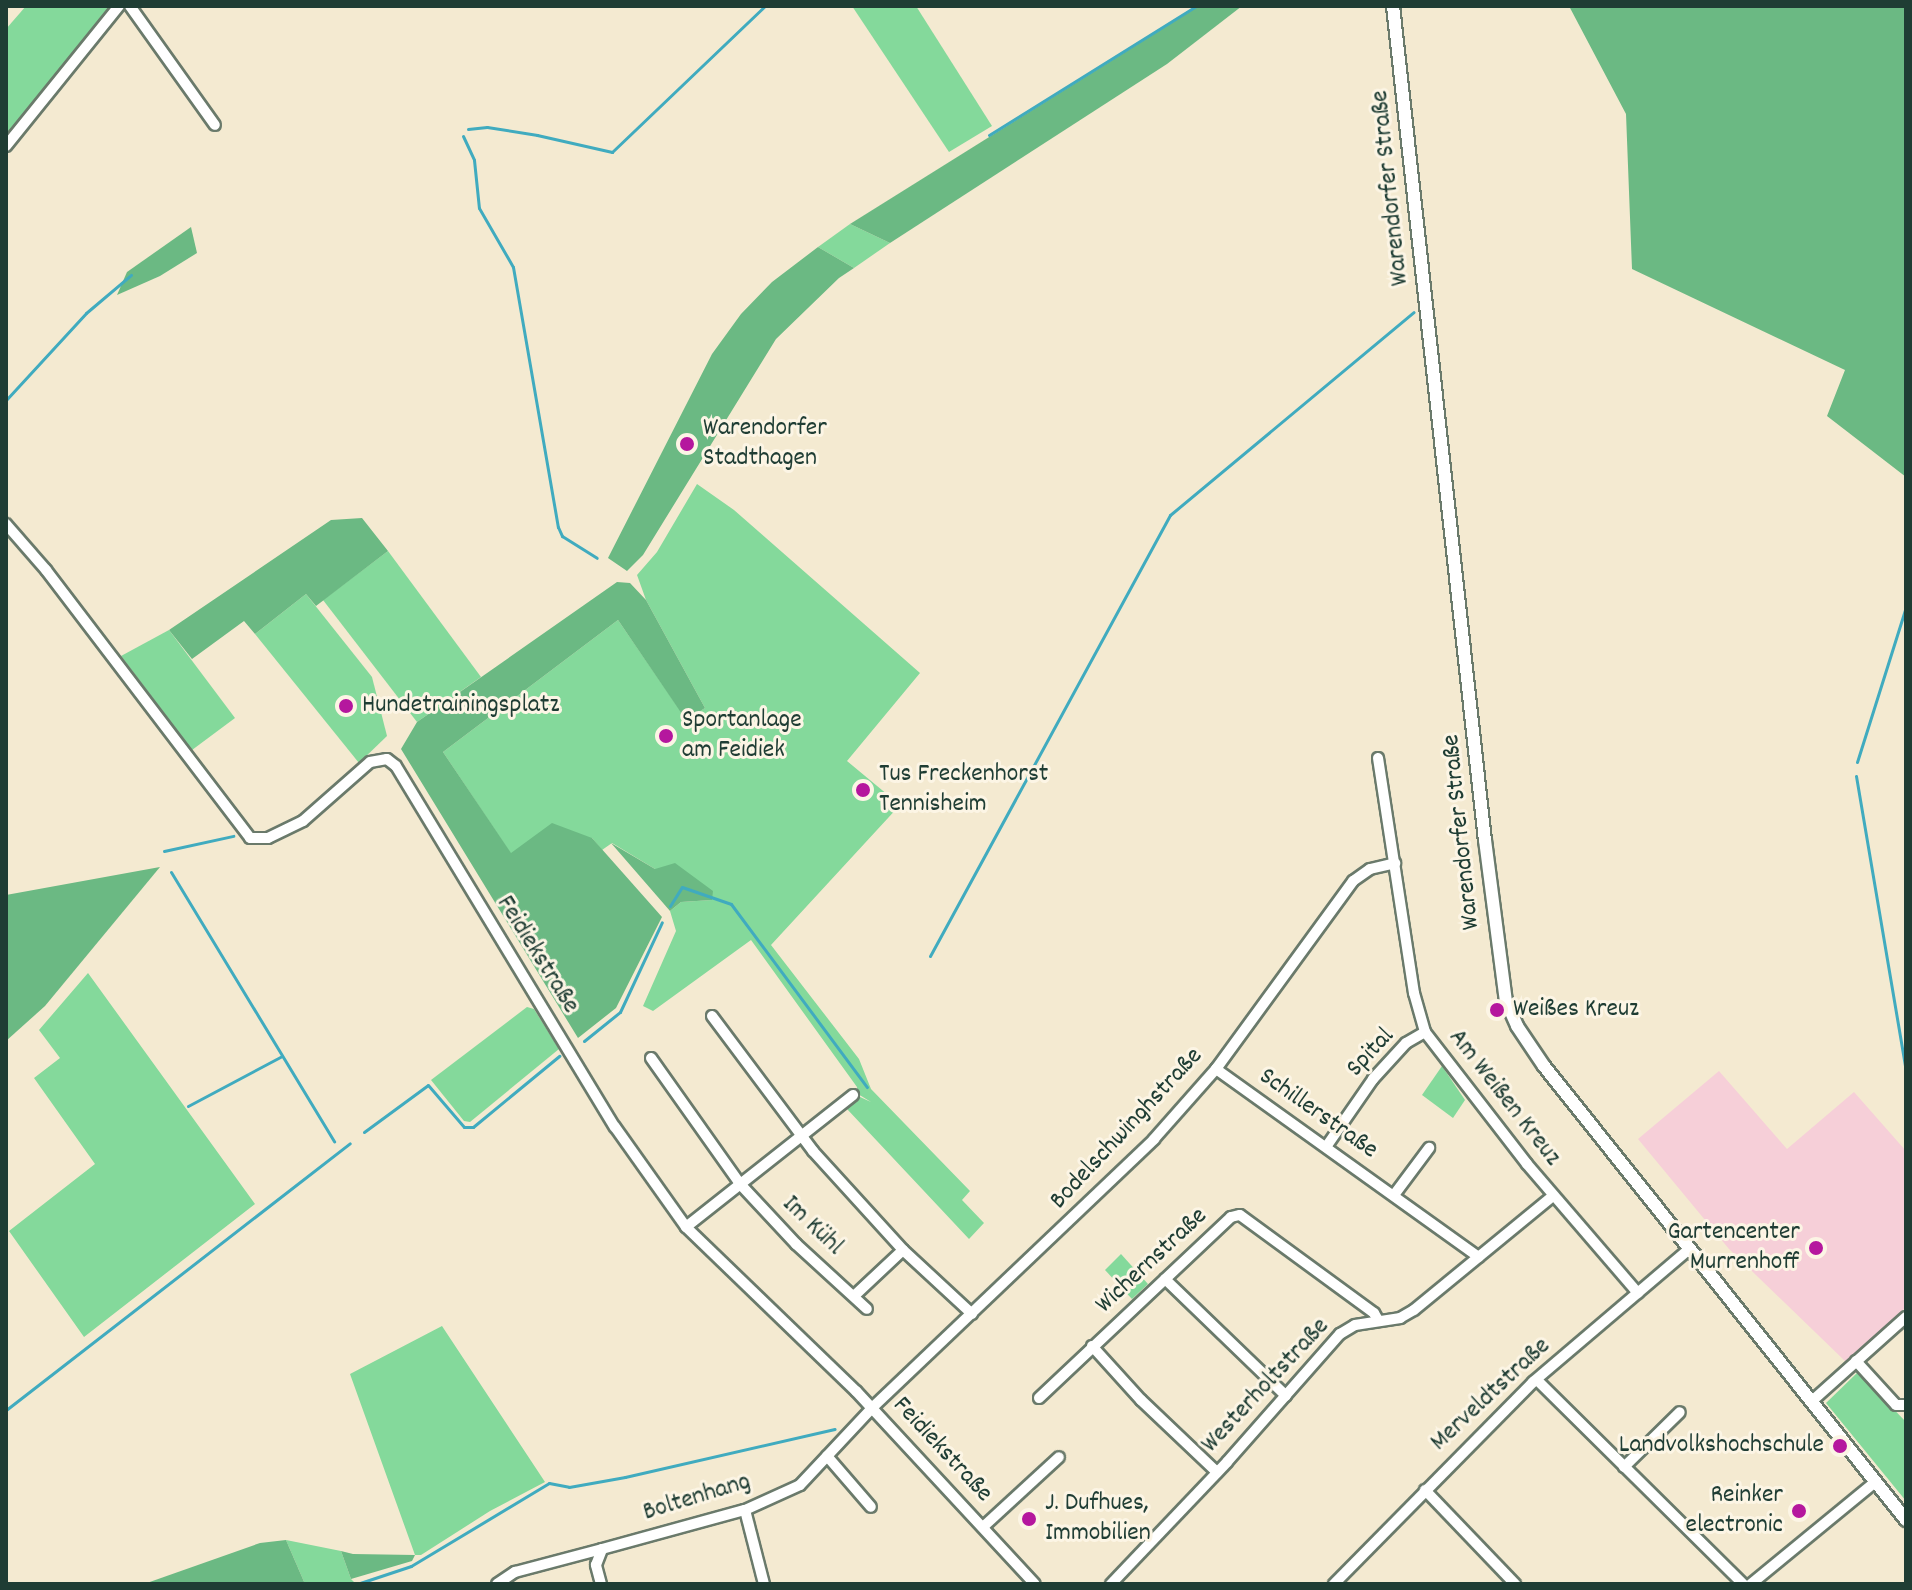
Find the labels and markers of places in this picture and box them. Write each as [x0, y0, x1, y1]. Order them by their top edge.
place label: Warendorfer Stadthagen [703, 413, 827, 474]
marker: Warendorfer Stadthagen [678, 435, 696, 453]
place label: Hundetrainingsplatz [362, 690, 559, 722]
marker: Hundetrainingsplatz [337, 697, 355, 715]
place label: Sportanlage am Feidiek [682, 705, 802, 766]
marker: Sportanlage am Feidiek [657, 727, 675, 745]
place label: Tus Freckenhorst Tennisheim [879, 759, 1048, 820]
marker: Tus Freckenhorst Tennisheim [854, 781, 872, 799]
place label: Weißes Kreuz [1513, 994, 1639, 1026]
marker: Weißes Kreuz [1488, 1001, 1506, 1019]
place label: Gartencenter Murrenhoff [1667, 1217, 1800, 1278]
marker: Gartencenter Murrenhoff [1807, 1239, 1825, 1257]
place label: Landvolkshochschule [1619, 1430, 1824, 1462]
marker: Landvolkshochschule [1831, 1437, 1849, 1455]
place label: Reinker electronic [1685, 1480, 1783, 1542]
place label: J. Dufhues, Immobilien [1045, 1488, 1151, 1550]
marker: Reinker electronic [1790, 1502, 1808, 1520]
marker: J. Dufhues, Immobilien [1020, 1510, 1038, 1528]

